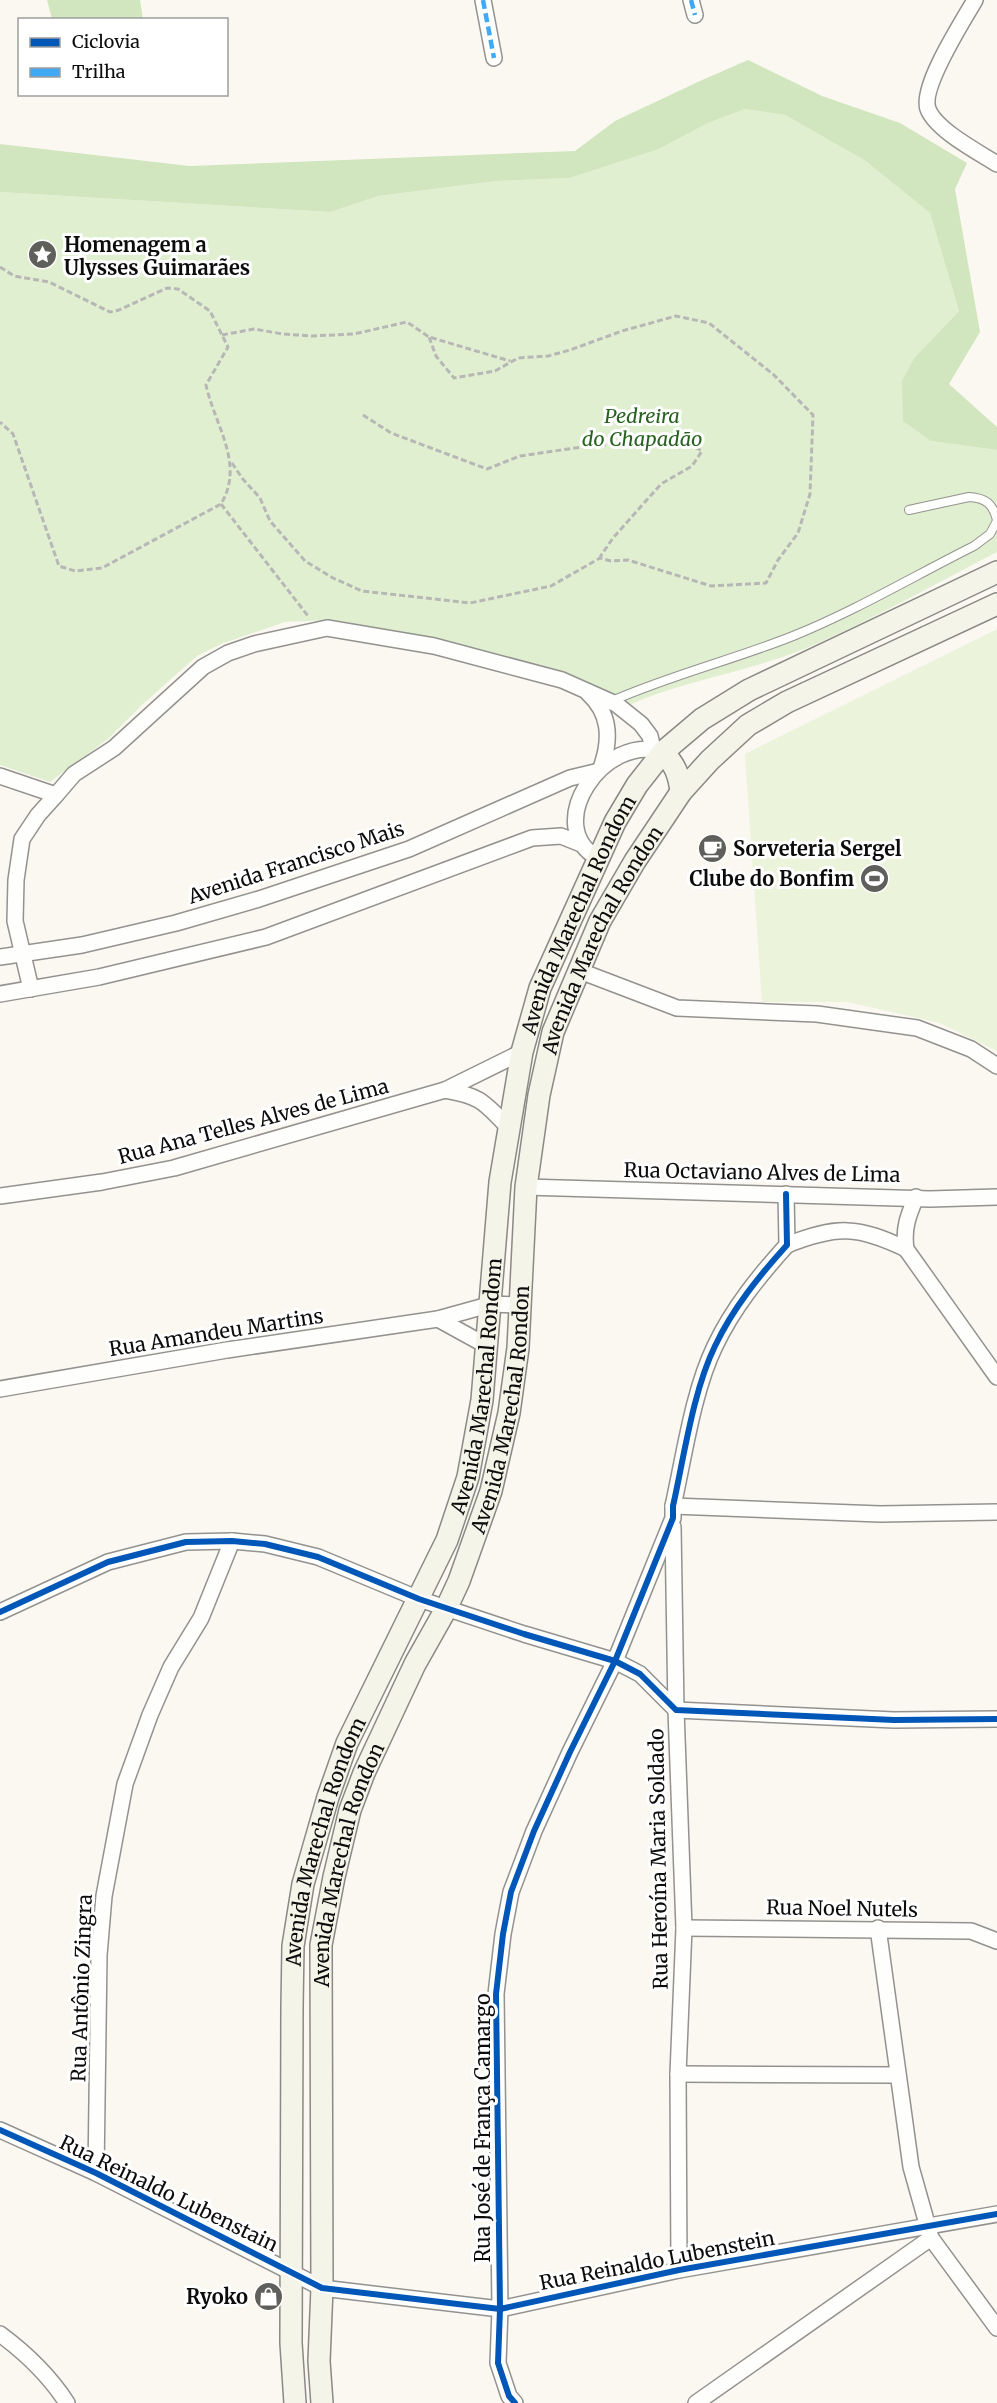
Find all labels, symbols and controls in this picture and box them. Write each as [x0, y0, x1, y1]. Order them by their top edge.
legend [18, 18, 228, 96]
text: Ciclovia [72, 30, 140, 53]
text: Trilha [72, 60, 126, 83]
place label: Homenagem a Ulysses Guimarães [64, 232, 250, 280]
place icon: Homenagem a Ulysses Guimarães [27, 239, 59, 271]
park label: Pedreira do Chapadão [582, 403, 702, 451]
street label: Avenida Marechal Rondom [515, 790, 641, 1038]
street label: Avenida Francisco Mais [184, 815, 407, 909]
street label: Avenida Marechal Rondon [536, 821, 668, 1057]
cafe icon: Sorveteria Sergel [696, 832, 728, 864]
place label: Sorveteria Sergel [733, 836, 902, 861]
sports icon: Clube do Bonfim [859, 862, 891, 894]
place label: Clube do Bonfim [690, 866, 854, 891]
street label: Rua Ana Telles Alves de Lima [115, 1073, 391, 1169]
street label: Rua Octaviano Alves de Lima [623, 1157, 901, 1187]
street label: Avenida Marechal Rondom [444, 1257, 506, 1518]
street label: Avenida Marechal Rondon [464, 1285, 534, 1537]
street label: Rua Amandeu Martins [107, 1303, 325, 1361]
street label: Avenida Marechal Rondom [280, 1712, 371, 1968]
street label: Rua Heroína Maria Soldado [643, 1728, 673, 1990]
street label: Avenida Marechal Rondon [308, 1738, 389, 1988]
street label: Rua Antônio Zingra [65, 1893, 97, 2082]
street label: Rua Noel Nutels [766, 1894, 918, 1922]
street label: Rua José de França Camargo [470, 1993, 495, 2263]
street label: Rua Reinaldo Lubenstain [56, 2129, 282, 2257]
street label: Rua Reinaldo Lubenstein [537, 2225, 777, 2295]
shop icon: Ryoko [253, 2280, 285, 2312]
place label: Ryoko [186, 2284, 248, 2309]

